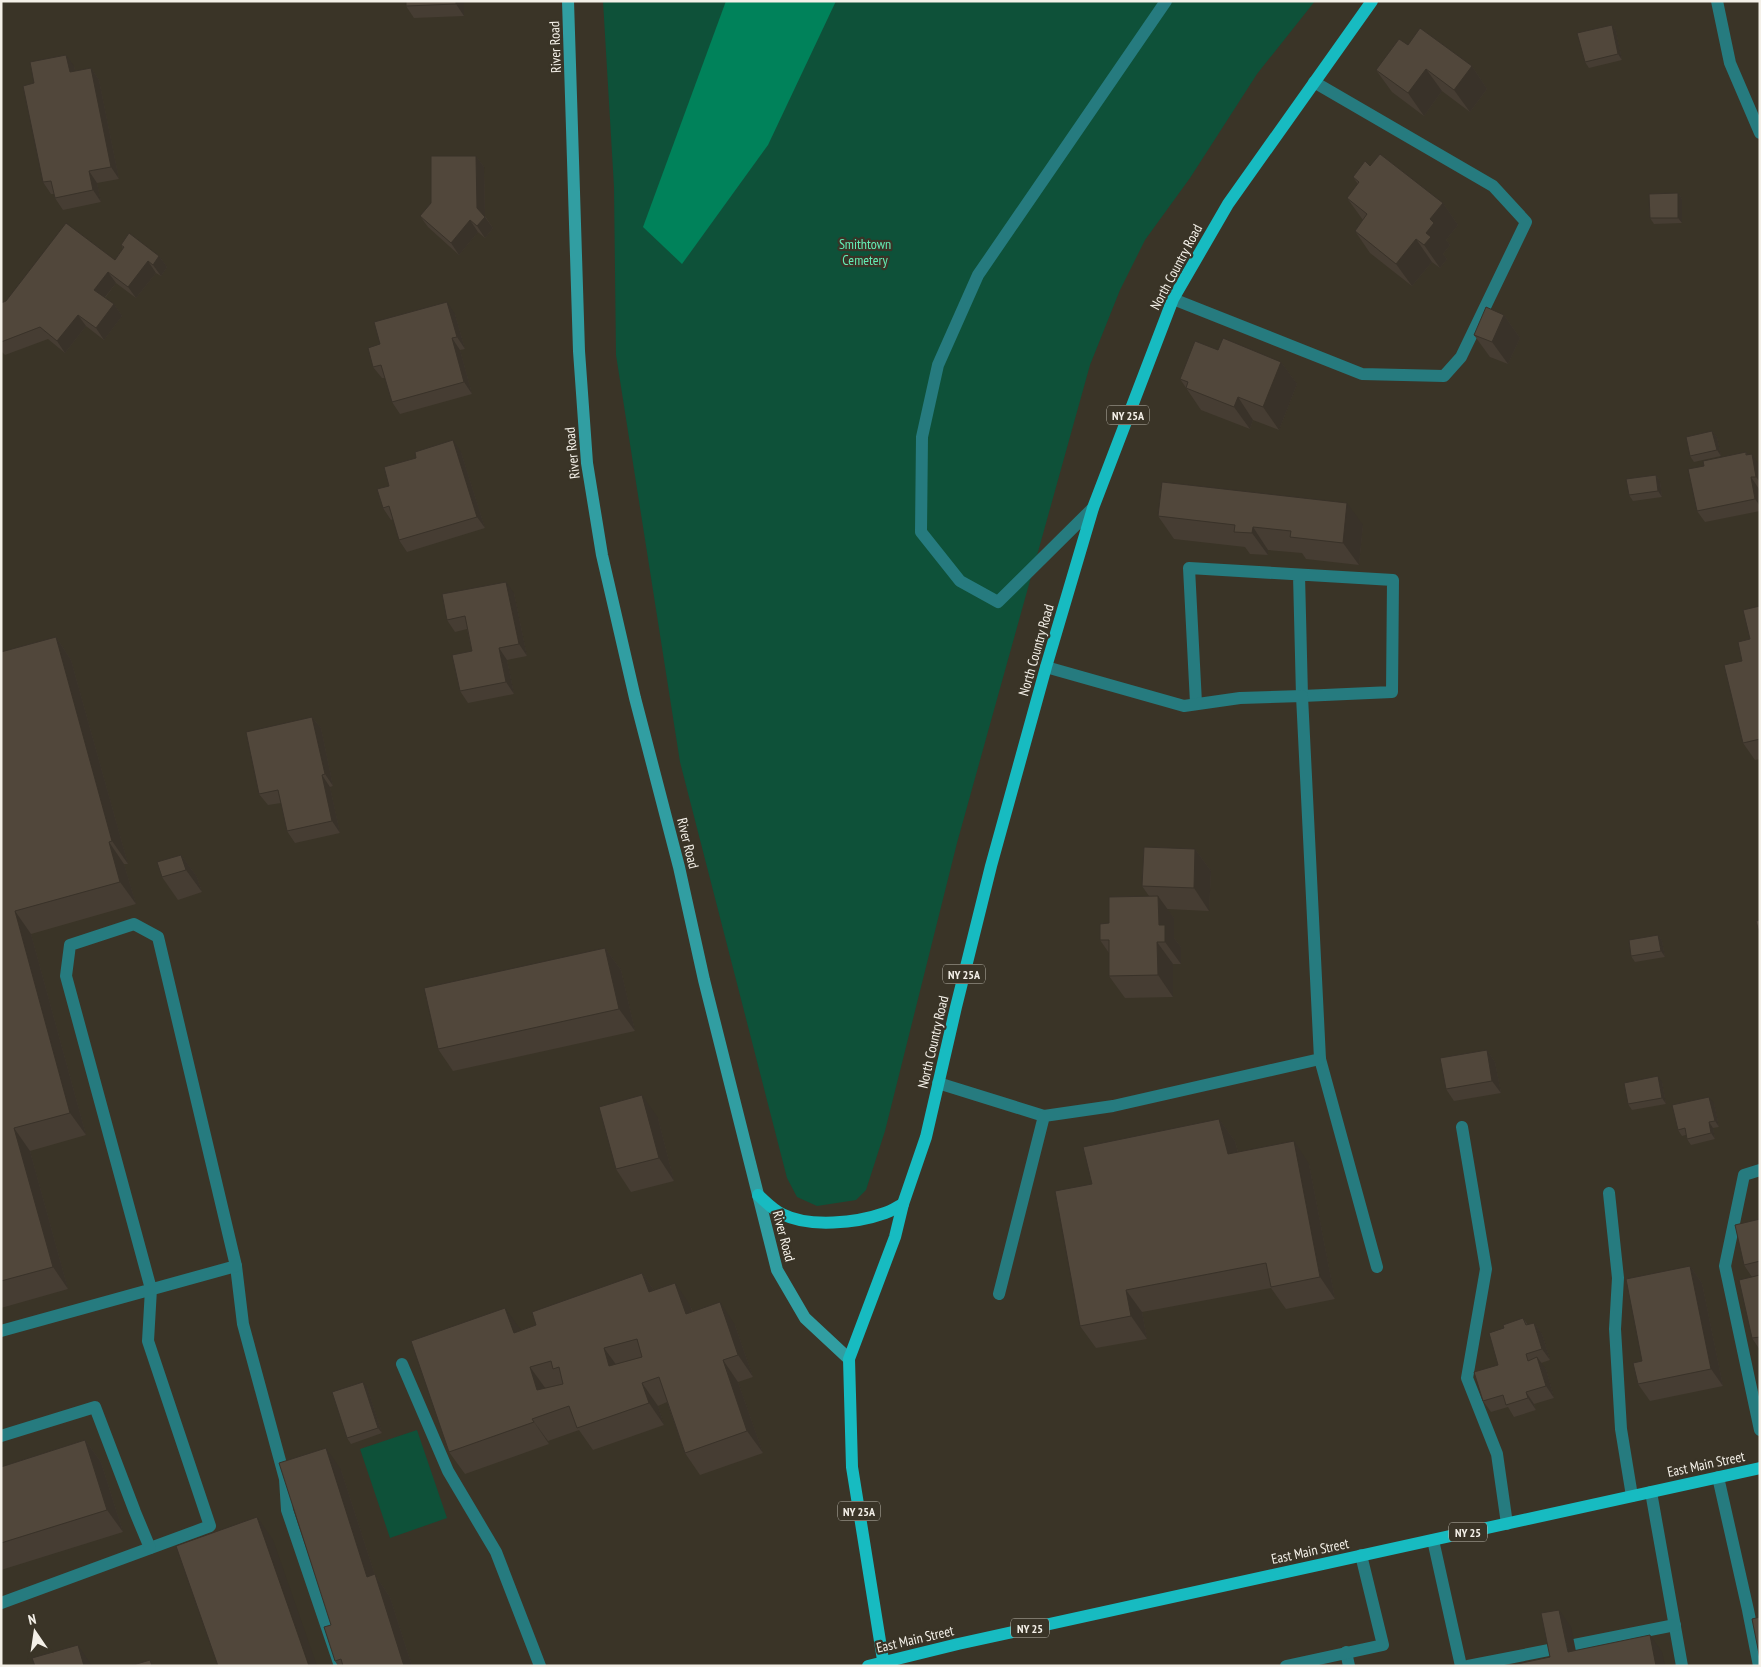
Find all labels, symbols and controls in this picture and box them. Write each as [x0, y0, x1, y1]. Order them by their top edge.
street label: River Road [545, 21, 565, 73]
street label: North Country Road [1146, 221, 1206, 313]
park label: Smithtown Cemetery [839, 235, 891, 269]
road number: NY 25A [1107, 406, 1149, 424]
street label: River Road [560, 426, 584, 480]
street label: North Country Road [1014, 602, 1058, 698]
street label: River Road [673, 816, 703, 870]
road number: NY 25A [943, 964, 985, 984]
street label: North Country Road [914, 994, 952, 1090]
street label: River Road [769, 1209, 799, 1263]
street label: East Main Street [1666, 1447, 1747, 1481]
road number: NY 25A [838, 1502, 880, 1520]
road number: NY 25 [1449, 1522, 1487, 1541]
street label: East Main Street [1270, 1534, 1351, 1568]
north arrow [10, 1607, 60, 1657]
text: N [26, 1610, 38, 1629]
road number: NY 25 [1011, 1619, 1049, 1638]
street label: East Main Street [875, 1621, 956, 1657]

